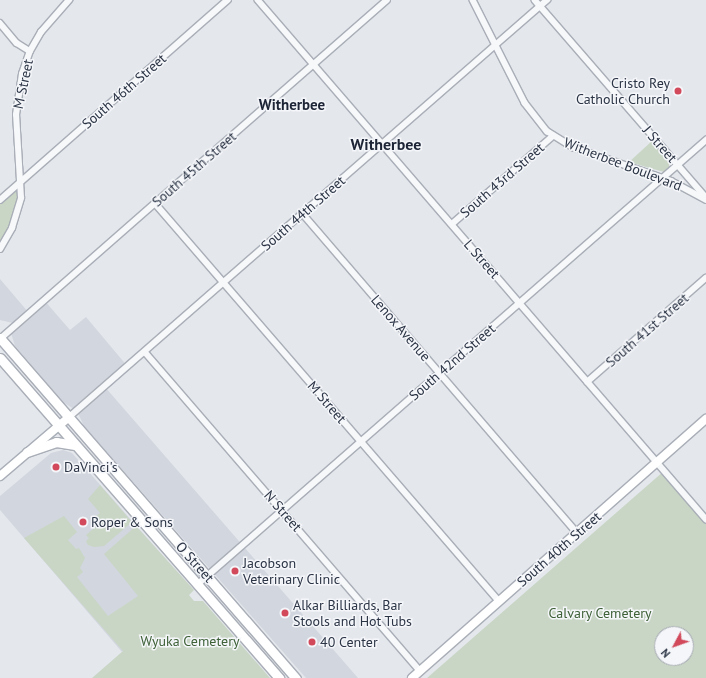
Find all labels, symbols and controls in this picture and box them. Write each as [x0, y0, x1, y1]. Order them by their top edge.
street label: South 46th Street [79, 50, 169, 132]
street label: M Street [10, 58, 36, 110]
place label: Cristo Rey Catholic Church [576, 75, 670, 108]
marker: Cristo Rey Catholic Church [673, 86, 683, 96]
district label: Witherbee [259, 96, 325, 114]
street label: J Street [639, 122, 681, 166]
street label: South 45th Street [149, 128, 239, 210]
district label: Witherbee [351, 134, 421, 154]
street label: Witherbee Boulevard [562, 134, 684, 194]
street label: South 43rd Street [457, 139, 547, 221]
street label: South 44th Street [258, 172, 348, 254]
street label: L Street [460, 236, 504, 282]
street label: South 41st Street [602, 290, 692, 370]
street label: Lenox Avenue [367, 291, 435, 365]
street label: South 42nd Street [406, 320, 498, 404]
street label: M Street [304, 377, 350, 427]
place label: DaVinci's [64, 459, 118, 475]
marker: DaVinci's [51, 462, 61, 472]
street label: N Street [261, 487, 305, 535]
street label: South 40th Street [514, 508, 604, 590]
place label: Roper & Sons [91, 514, 173, 530]
marker: Roper & Sons [78, 517, 88, 527]
street label: O Street [172, 538, 218, 586]
place label: Jacobson Veterinary Clinic [243, 555, 341, 588]
marker: Jacobson Veterinary Clinic [230, 566, 240, 576]
place label: Alkar Billiards, Bar Stools and Hot Tubs [293, 597, 412, 630]
park label: Calvary Cemetery [548, 605, 652, 621]
marker: Alkar Billiards, Bar Stools and Hot Tubs [280, 608, 290, 618]
north arrow [654, 626, 694, 666]
park label: Wyuka Cemetery [141, 633, 239, 649]
place label: 40 Center [320, 634, 378, 650]
marker: 40 Center [307, 637, 317, 647]
text: N [658, 646, 673, 661]

